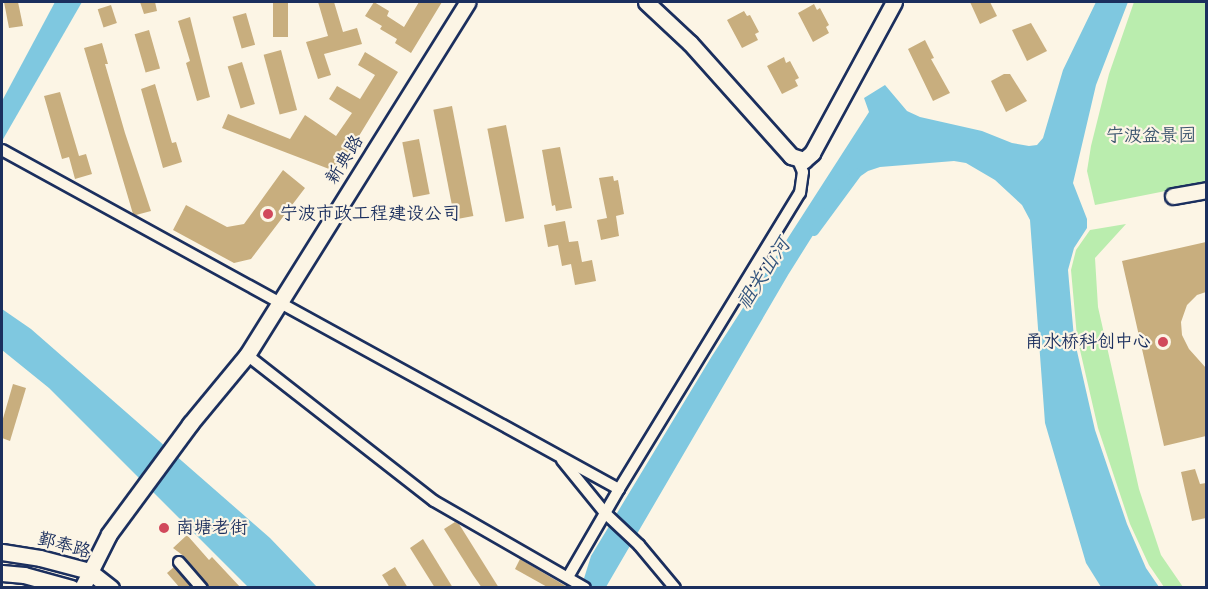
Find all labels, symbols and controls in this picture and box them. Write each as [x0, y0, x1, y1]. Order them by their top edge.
park label: 宁波盆景园 [1106, 125, 1196, 147]
street label: 新典路 [322, 131, 368, 189]
place label: 宁波市政工程建设公司 [280, 203, 460, 225]
marker: 宁波市政工程建设公司 [261, 207, 275, 221]
water label: 祖关山河 [732, 234, 796, 314]
place label: 甬水桥科创中心 [1025, 331, 1151, 353]
marker: 甬水桥科创中心 [1156, 335, 1170, 349]
place label: 南塘老街 [176, 517, 248, 539]
marker: 南塘老街 [157, 521, 171, 535]
street label: 鄞奉路 [35, 529, 93, 563]

